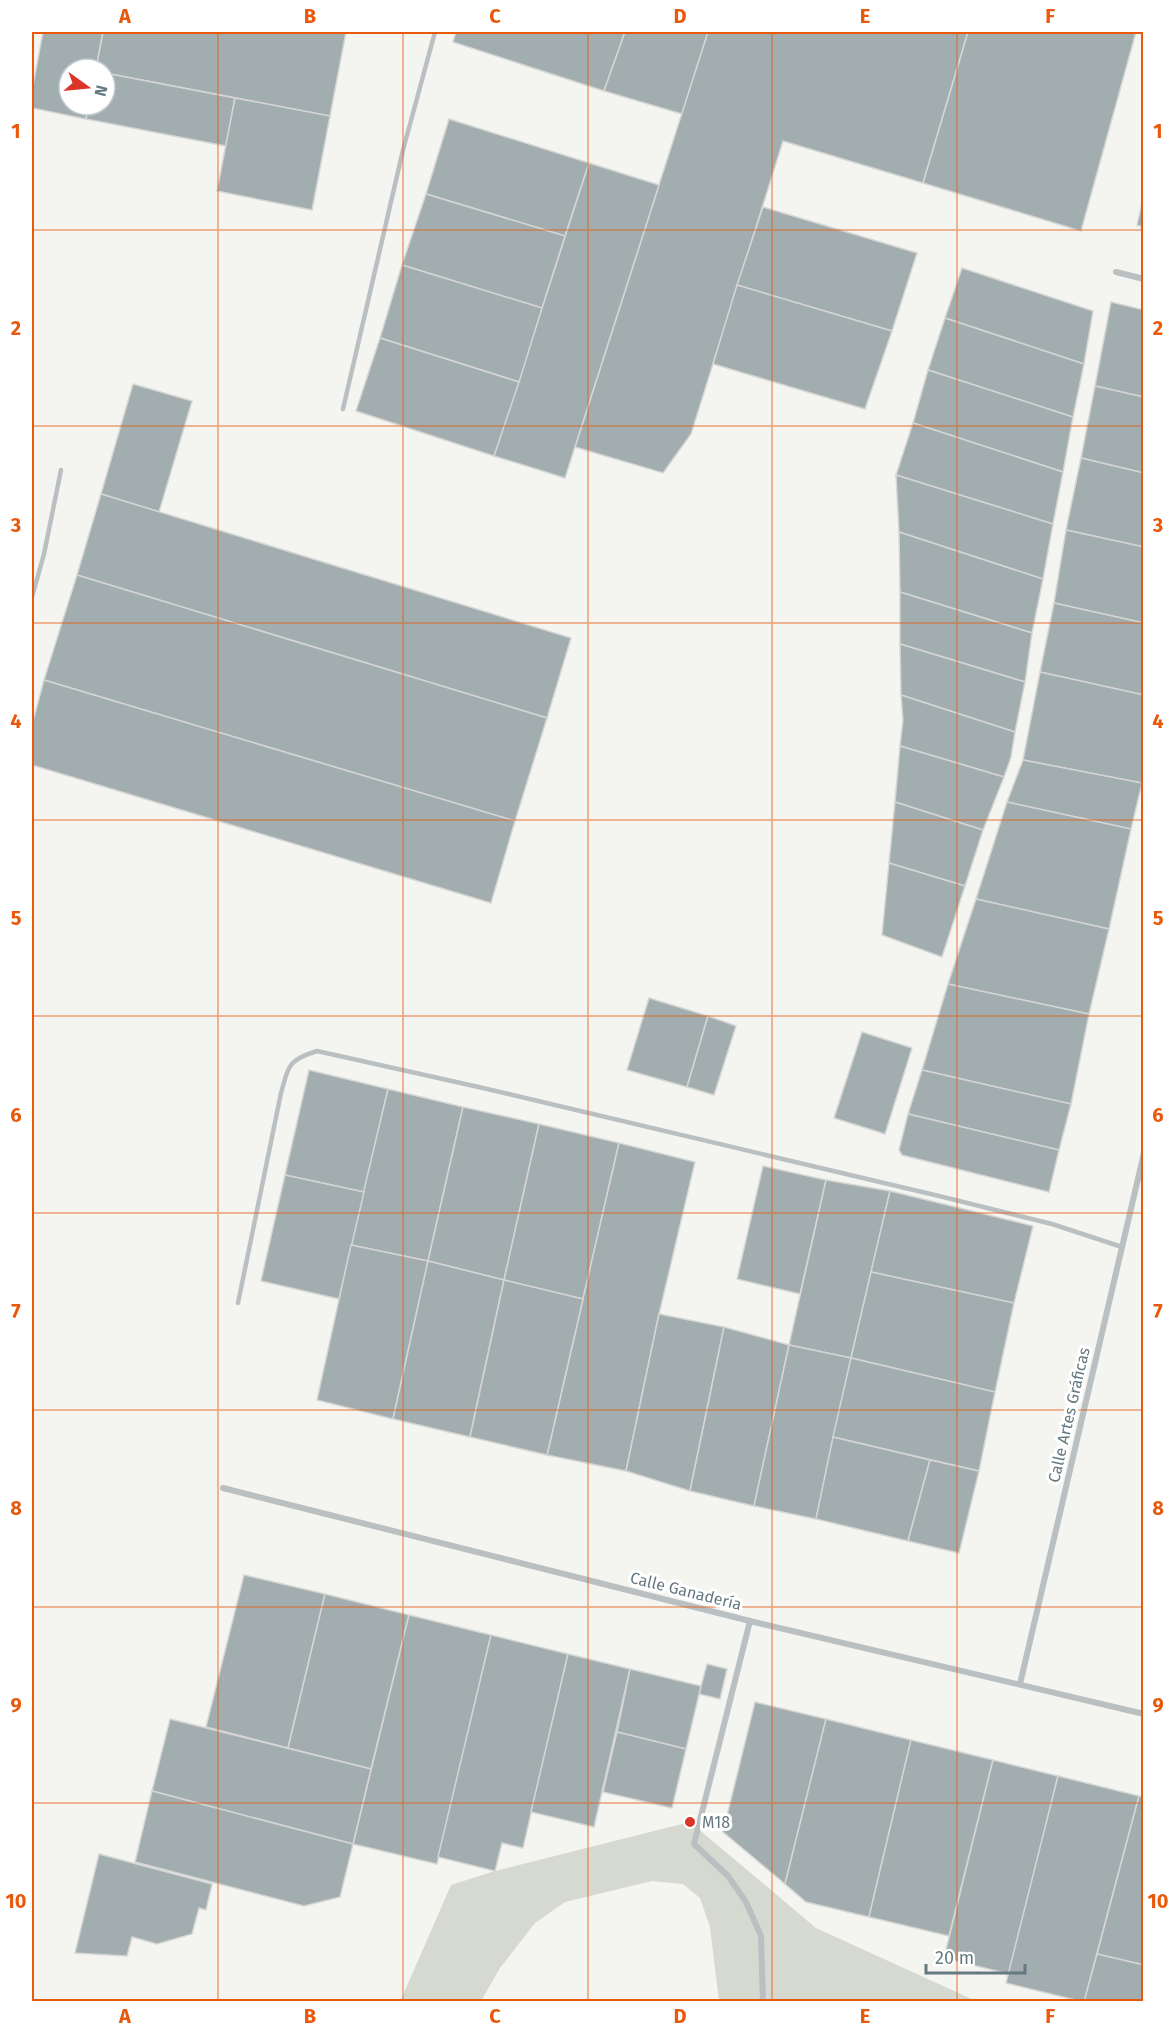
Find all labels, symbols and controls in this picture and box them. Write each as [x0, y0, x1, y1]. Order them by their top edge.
text: A [118, 4, 132, 28]
text: B [304, 4, 316, 28]
text: C [489, 4, 501, 28]
text: D [673, 4, 687, 28]
text: E [860, 4, 870, 28]
text: F [1045, 4, 1055, 28]
north arrow [57, 57, 117, 117]
text: N [90, 83, 112, 98]
text: 1 [11, 119, 21, 143]
text: 1 [1153, 119, 1163, 143]
text: 2 [11, 316, 21, 340]
text: 2 [1153, 316, 1163, 340]
text: 3 [10, 513, 21, 537]
text: 3 [1152, 513, 1163, 537]
text: 4 [10, 709, 22, 733]
text: 4 [1152, 709, 1164, 733]
text: 5 [11, 906, 22, 930]
text: 5 [1153, 906, 1164, 930]
text: 6 [10, 1103, 22, 1127]
text: 6 [1152, 1103, 1164, 1127]
text: 7 [11, 1299, 21, 1323]
text: 7 [1153, 1299, 1163, 1323]
street label: Calle Artes Gráficas [1044, 1346, 1094, 1484]
text: 8 [10, 1496, 22, 1520]
text: 8 [1152, 1496, 1164, 1520]
street label: Calle Ganadería [628, 1568, 744, 1614]
text: 9 [10, 1693, 22, 1717]
text: 9 [1152, 1693, 1164, 1717]
place label: M18 [702, 1813, 730, 1832]
marker: M18 [683, 1815, 697, 1829]
text: 10 [6, 1889, 26, 1913]
text: 10 [1148, 1889, 1168, 1913]
scale bar [926, 1937, 1025, 1975]
text: 20 m [935, 1947, 974, 1969]
text: A [118, 2004, 132, 2028]
text: B [304, 2004, 316, 2028]
text: C [489, 2004, 501, 2028]
text: D [673, 2004, 687, 2028]
text: E [860, 2004, 870, 2028]
text: F [1045, 2004, 1055, 2028]

